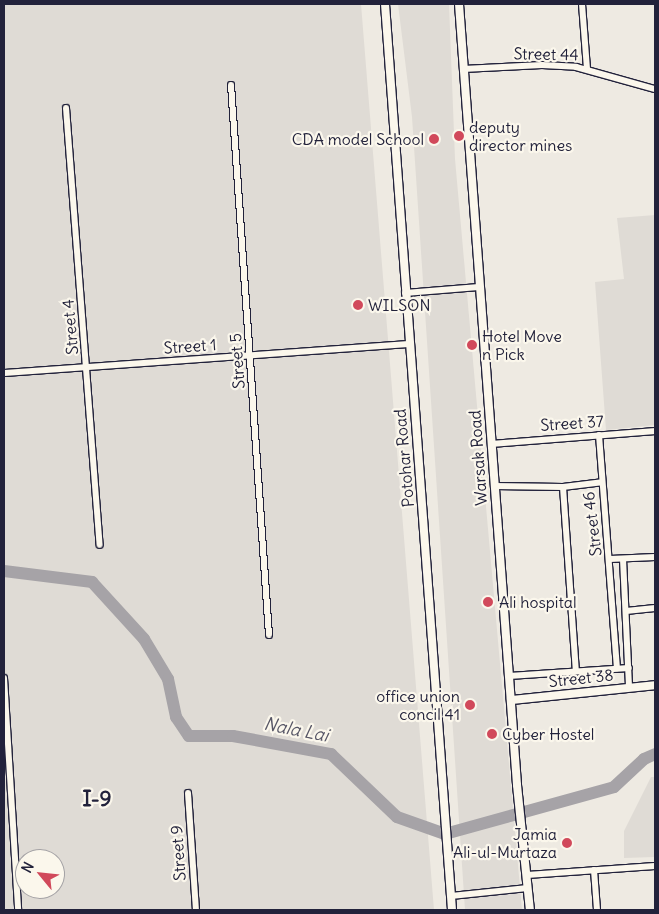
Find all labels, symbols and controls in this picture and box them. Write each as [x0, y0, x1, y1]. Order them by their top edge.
street label: Street 44 [513, 44, 579, 64]
place label: deputy director mines [469, 117, 572, 155]
place label: CDA model School [292, 129, 424, 149]
marker: deputy director mines [453, 130, 465, 142]
marker: CDA model School [428, 133, 440, 145]
place label: WILSON [368, 295, 431, 315]
street label: Street 4 [58, 298, 82, 356]
marker: WILSON [352, 299, 364, 311]
place label: Hotel Move n Pick [482, 326, 562, 364]
street label: Street 5 [225, 333, 249, 389]
street label: Street 1 [163, 335, 217, 357]
marker: Hotel Move n Pick [466, 339, 478, 351]
street label: Potohar Road [390, 408, 418, 508]
street label: Warsak Road [465, 410, 491, 506]
street label: Street 37 [540, 411, 604, 435]
street label: Street 46 [579, 491, 605, 557]
place label: Ali hospital [499, 592, 577, 612]
marker: Ali hospital [481, 595, 495, 609]
street label: Street 38 [548, 665, 614, 691]
place label: office union concil 41 [376, 686, 460, 724]
marker: office union concil 41 [464, 699, 476, 711]
water label: Nala Lai [262, 713, 330, 747]
place label: Cyber Hostel [502, 724, 594, 744]
marker: Cyber Hostel [486, 728, 498, 740]
district label: I-9 [82, 786, 112, 812]
place label: Jamia Ali-ul-Murtaza [453, 824, 557, 862]
street label: Street 9 [166, 825, 190, 881]
marker: Jamia Ali-ul-Murtaza [561, 837, 573, 849]
north arrow [15, 849, 65, 899]
text: N [17, 859, 38, 876]

